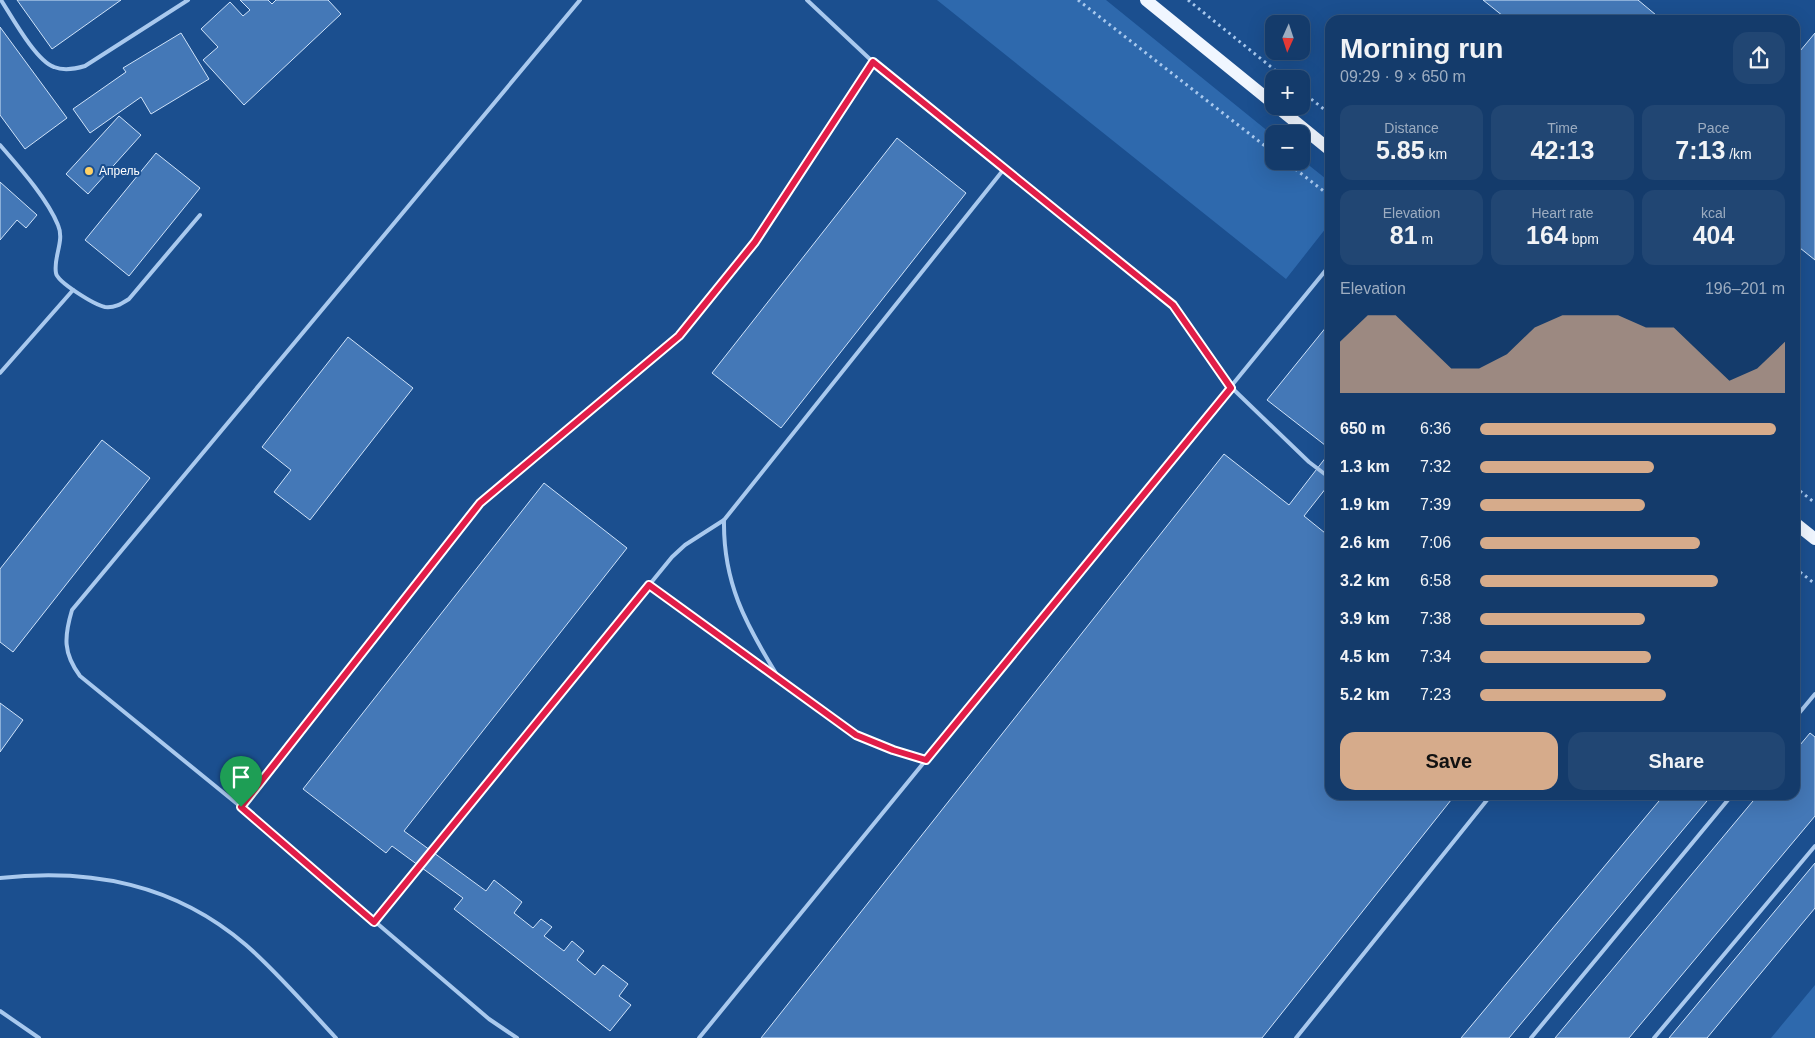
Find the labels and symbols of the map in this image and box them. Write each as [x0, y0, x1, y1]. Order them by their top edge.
north arrow [1265, 15, 1310, 60]
place label: Апрель [99, 164, 140, 178]
marker: Апрель [83, 165, 95, 177]
pin [220, 756, 262, 807]

